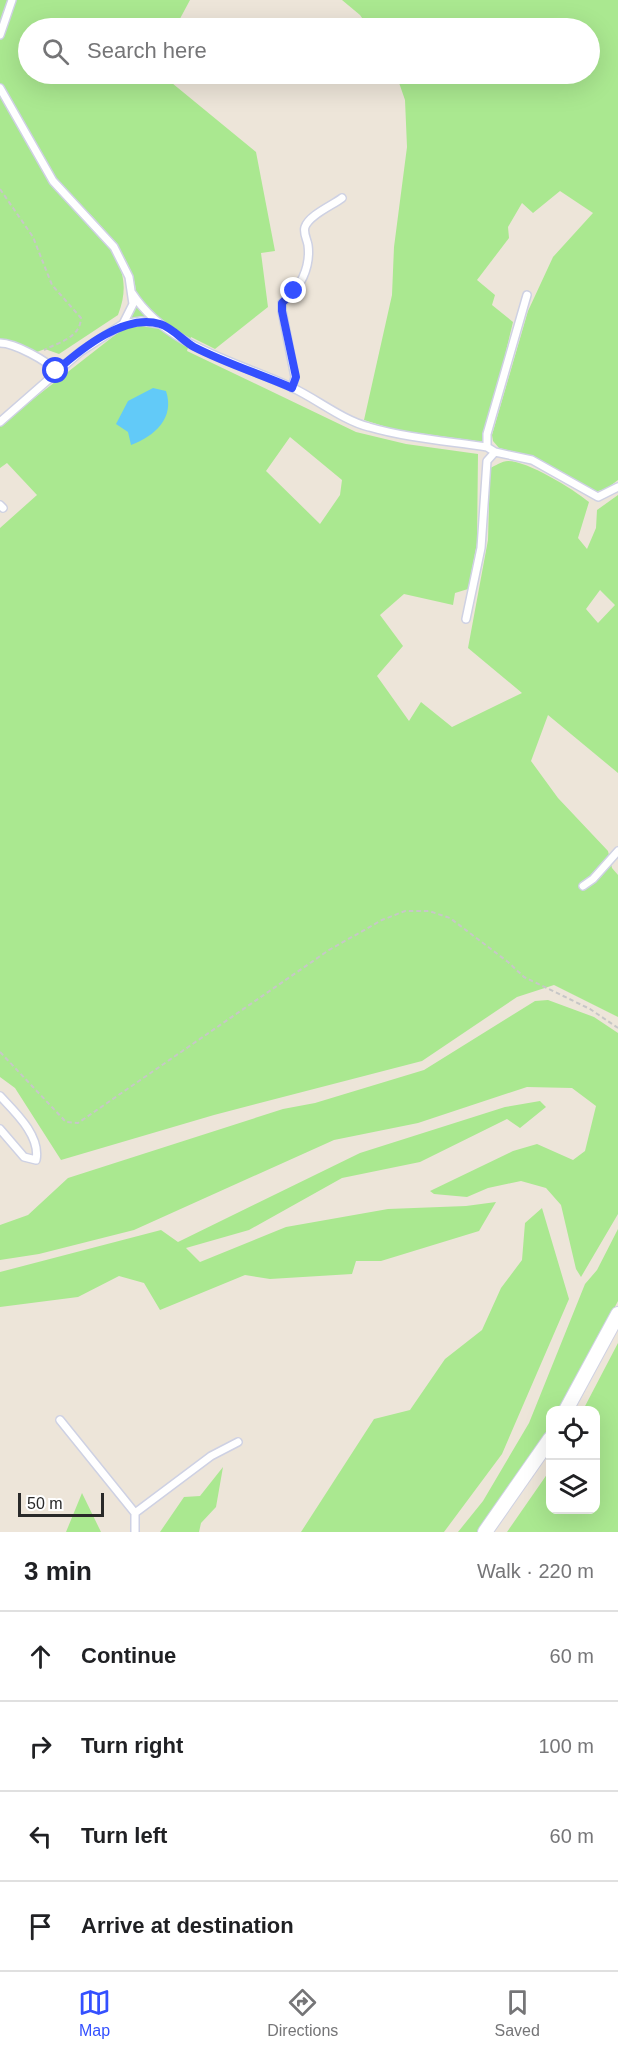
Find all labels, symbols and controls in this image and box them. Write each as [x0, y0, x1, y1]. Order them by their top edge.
search box [18, 18, 600, 84]
icon: search [39, 35, 72, 68]
text: Search here [87, 38, 207, 63]
route end [280, 277, 306, 303]
route start [42, 357, 68, 383]
map controls [546, 1406, 600, 1514]
button: locate [546, 1406, 600, 1460]
button: layers [546, 1460, 600, 1514]
scale bar [18, 1490, 104, 1518]
text: 50 m [27, 1495, 63, 1512]
text: 3 min [24, 1556, 92, 1586]
text: Walk · 220 m [477, 1560, 594, 1582]
icon: ahead [24, 1640, 57, 1673]
text: Continue [81, 1643, 176, 1668]
text: 60 m [550, 1645, 594, 1667]
icon: right [24, 1730, 57, 1763]
text: Turn right [81, 1733, 183, 1758]
text: 100 m [538, 1735, 594, 1757]
icon: left [24, 1820, 57, 1853]
text: Turn left [81, 1823, 167, 1848]
text: 60 m [550, 1825, 594, 1847]
icon: arrive [24, 1910, 57, 1943]
text: Arrive at destination [81, 1913, 294, 1938]
tab: Map [78, 1986, 111, 2040]
tab: Directions [267, 1986, 338, 2040]
tab: Saved [495, 1986, 540, 2040]

